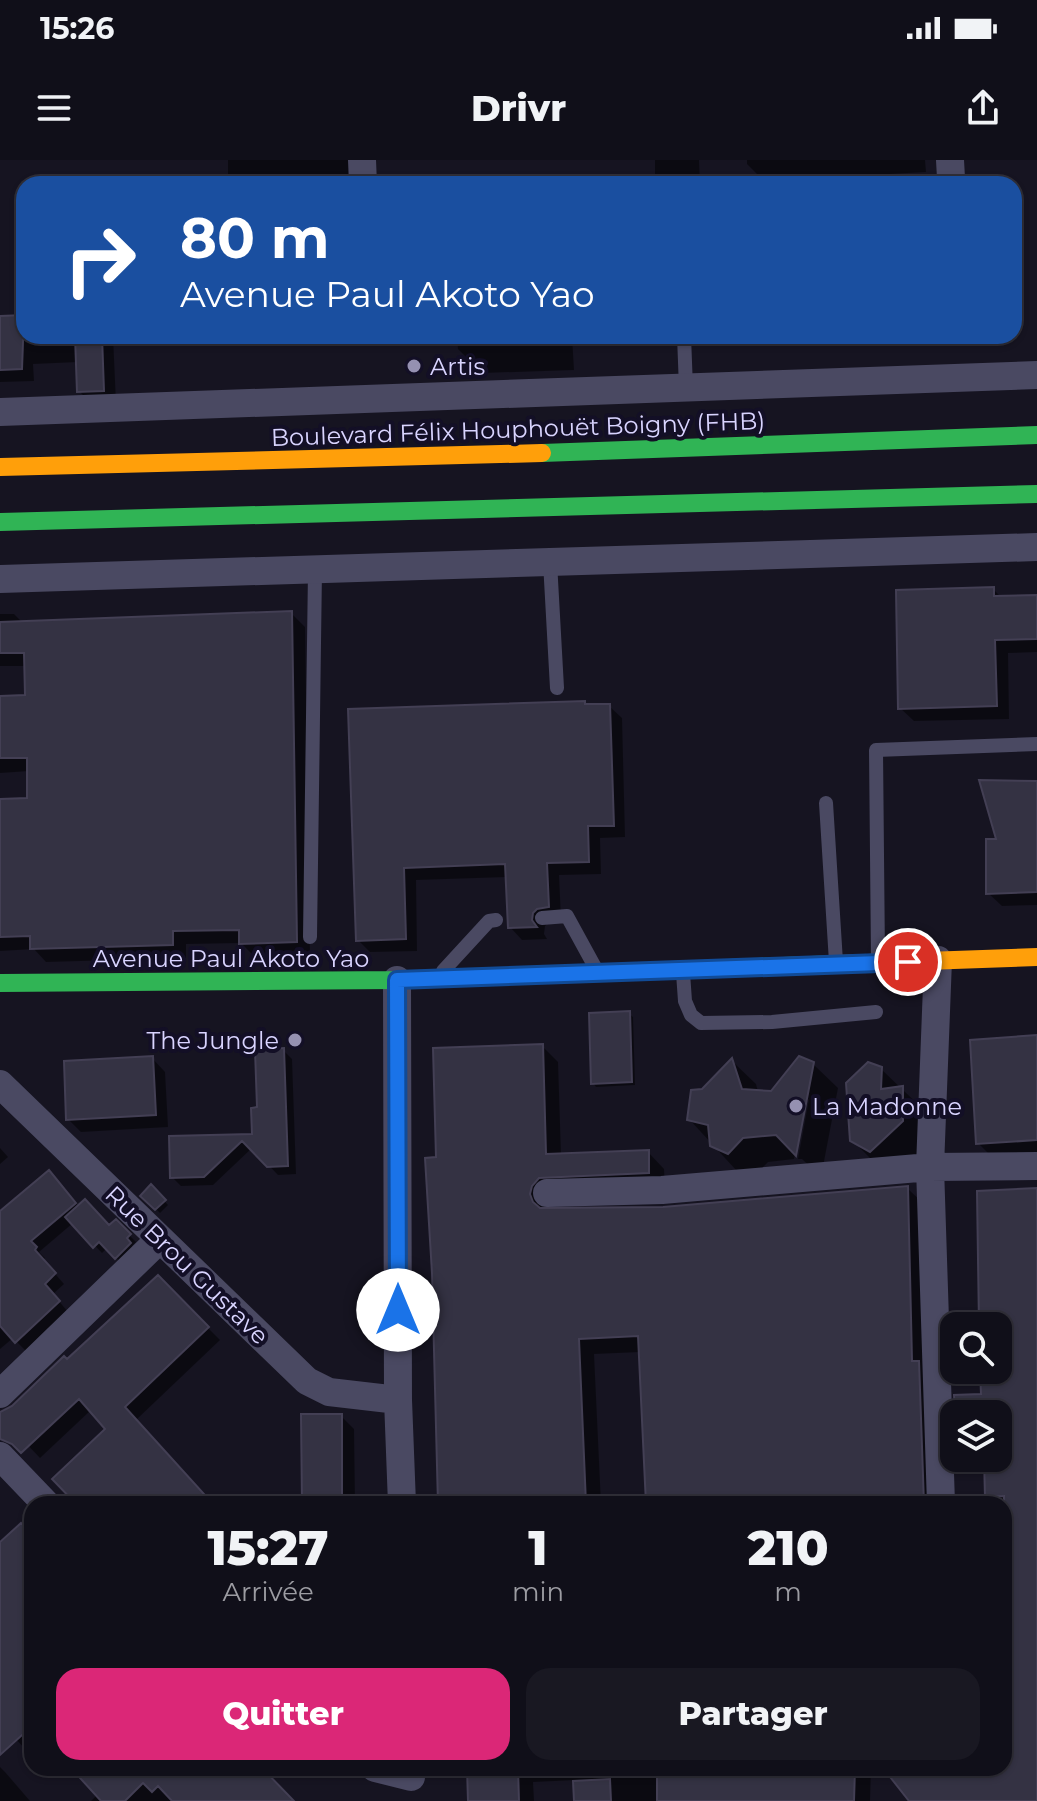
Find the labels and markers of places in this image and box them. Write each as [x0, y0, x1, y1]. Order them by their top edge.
place label: Artis [430, 352, 485, 381]
marker: Artis [405, 357, 423, 375]
pin [874, 928, 942, 996]
place label: The Jungle [146, 1026, 279, 1055]
marker: The Jungle [286, 1031, 304, 1049]
place label: La Madonne [812, 1092, 962, 1121]
marker: La Madonne [787, 1097, 805, 1115]

